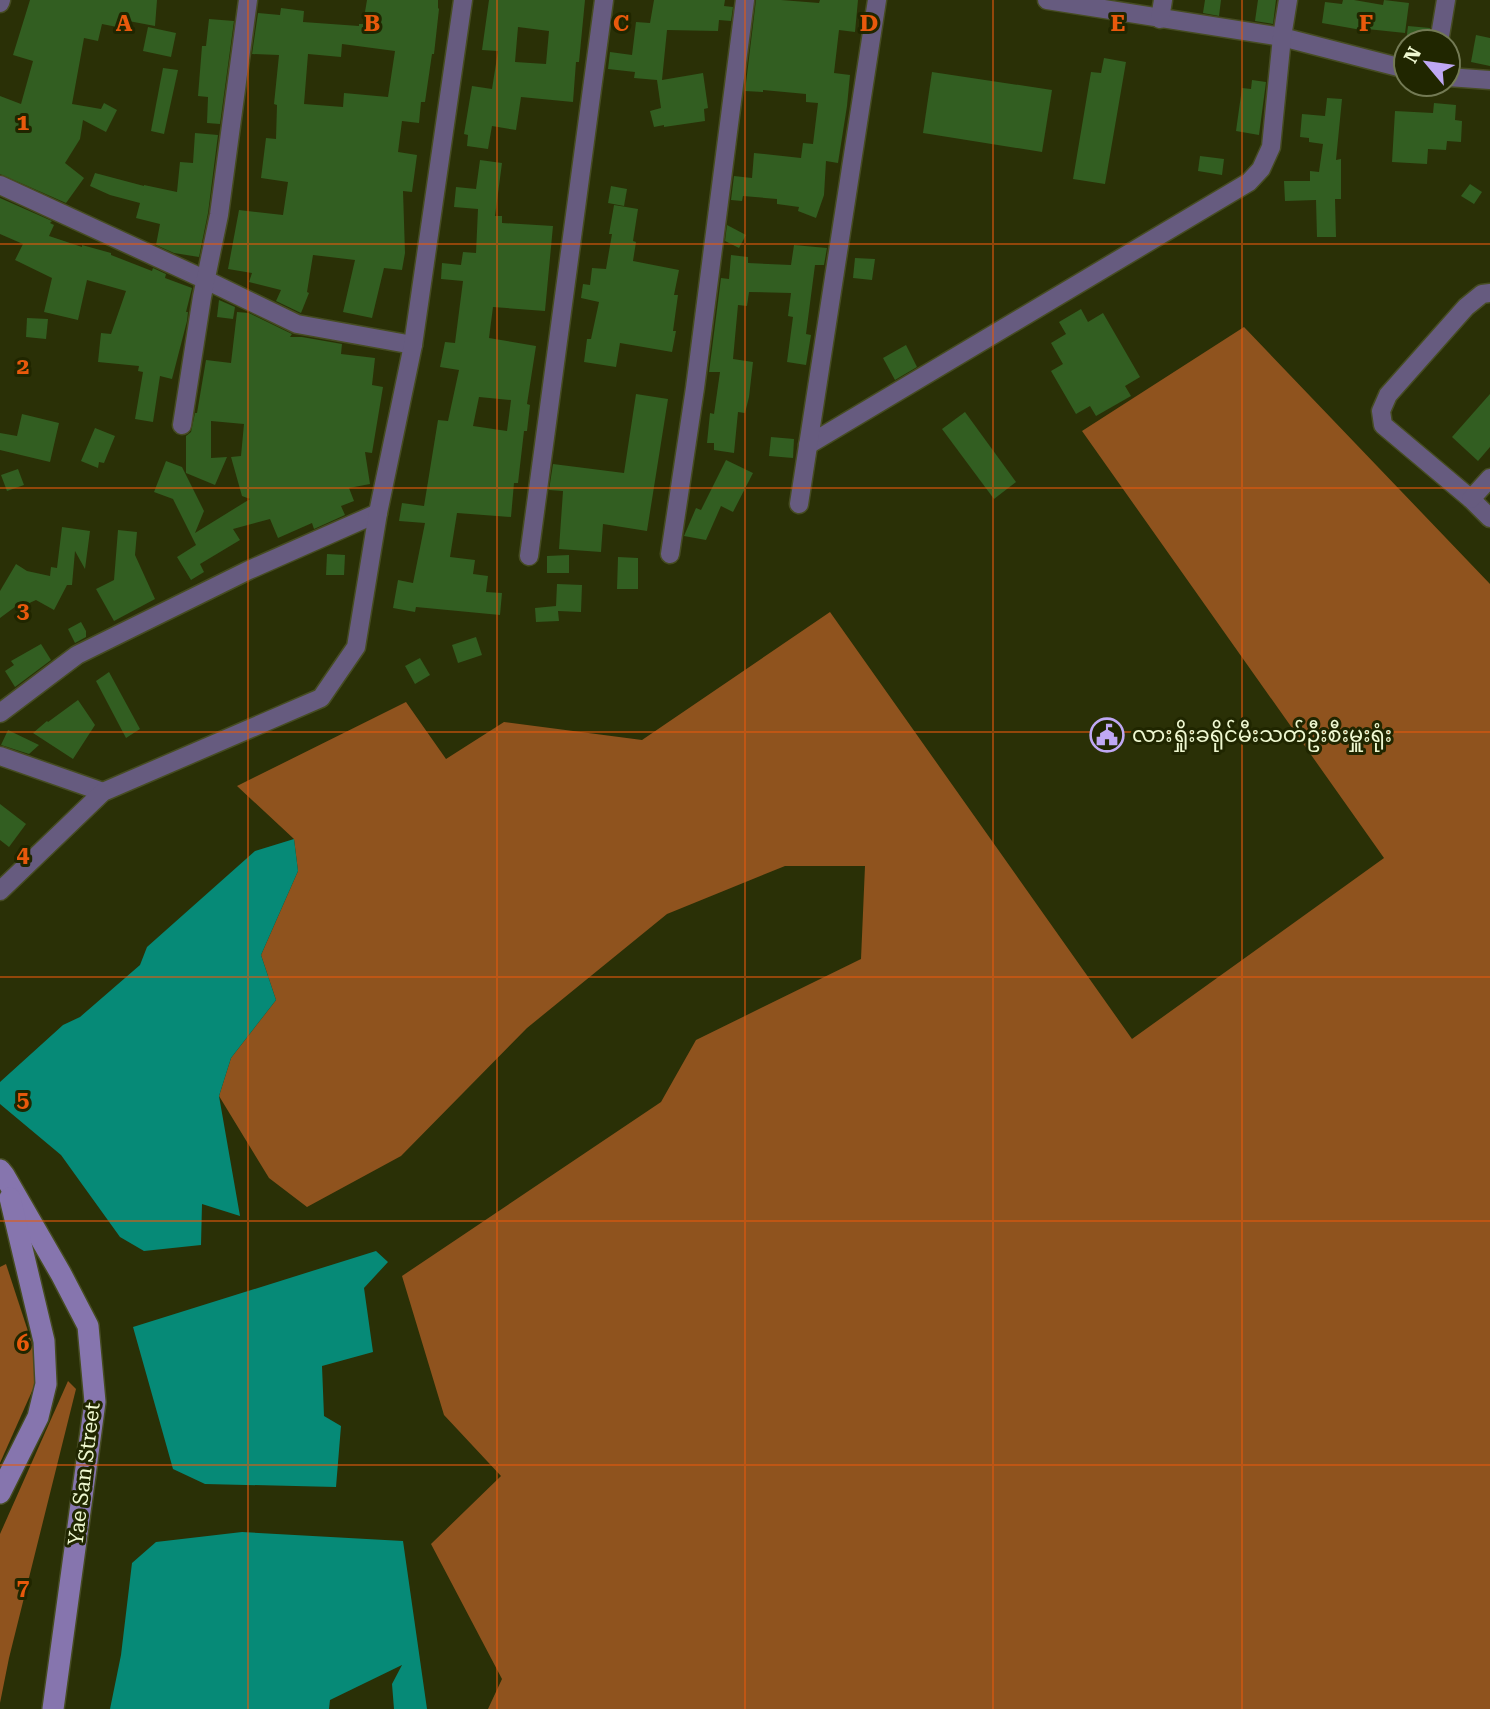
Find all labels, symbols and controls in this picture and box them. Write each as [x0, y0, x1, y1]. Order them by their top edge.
text: A [116, 10, 133, 37]
text: B [364, 10, 380, 37]
text: C [613, 10, 629, 37]
text: D [860, 10, 878, 37]
text: E [1111, 10, 1125, 37]
text: F [1359, 10, 1373, 37]
north arrow [1392, 28, 1462, 98]
text: N [1399, 43, 1426, 67]
text: 1 [17, 109, 30, 136]
text: 2 [17, 353, 29, 380]
text: 3 [17, 597, 30, 624]
public building icon: လားရှိုးခရိုင်မီးသတ်ဦးစီးမှူးရုံး [1088, 716, 1126, 754]
place label: လားရှိုးခရိုင်မီးသတ်ဦးစီးမှူးရုံး [1132, 719, 1392, 752]
text: 4 [17, 841, 30, 868]
text: 5 [17, 1086, 30, 1113]
text: 6 [17, 1330, 30, 1357]
street label: Yae San Street [63, 1401, 105, 1547]
text: 7 [17, 1574, 30, 1601]

